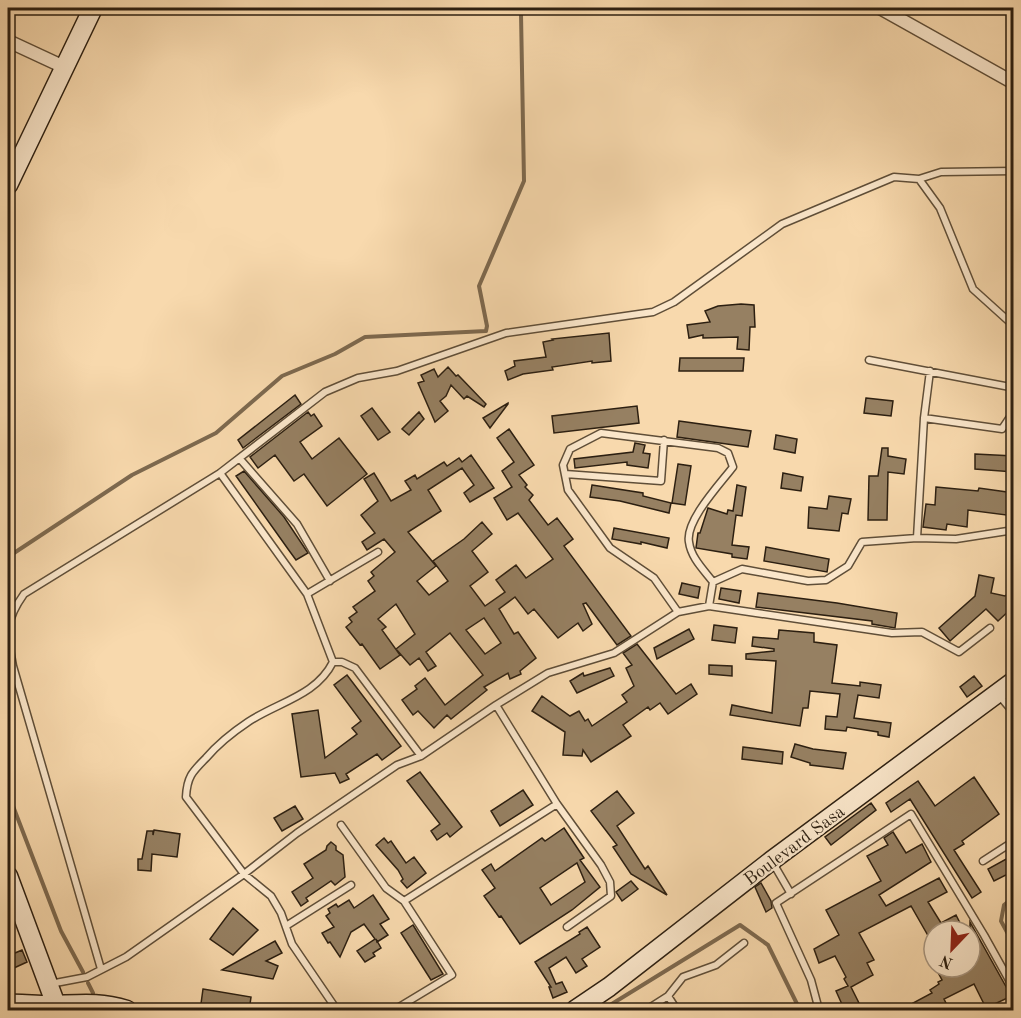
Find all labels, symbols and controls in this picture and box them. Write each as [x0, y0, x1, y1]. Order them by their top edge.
street label: Boulevard Sasa [741, 802, 848, 889]
north arrow [922, 919, 982, 979]
text: N [937, 951, 956, 971]

